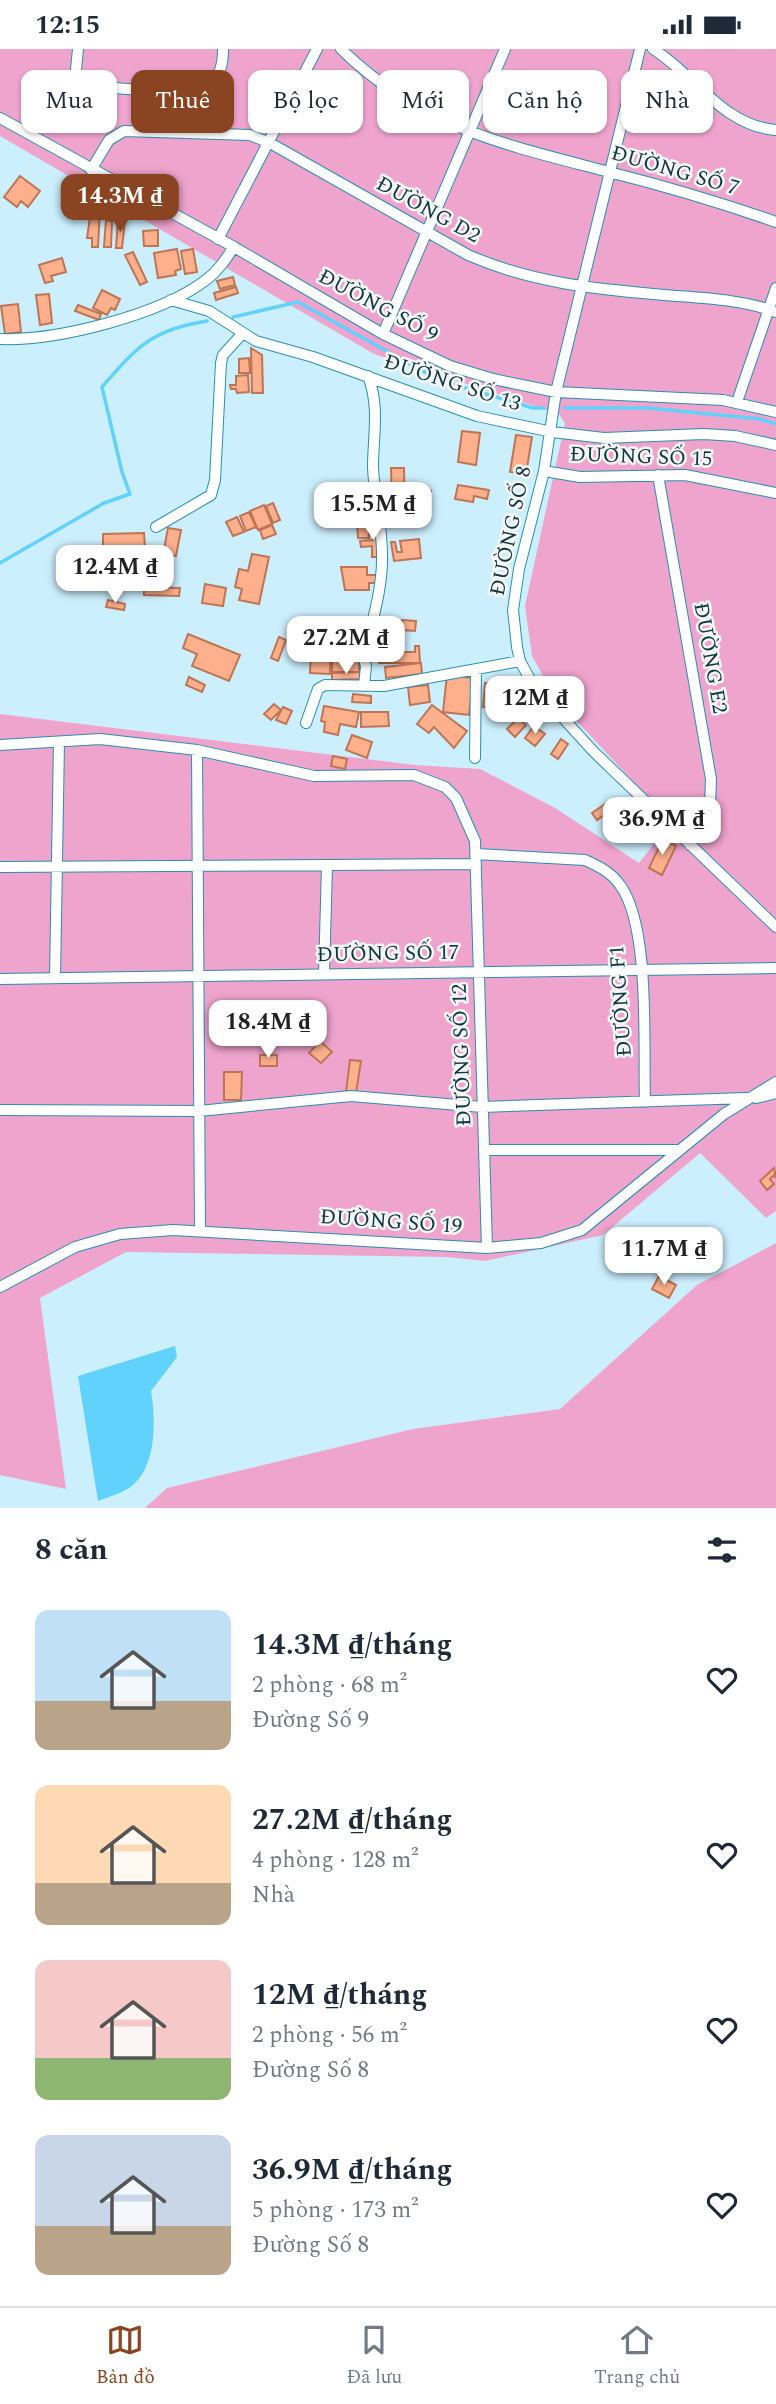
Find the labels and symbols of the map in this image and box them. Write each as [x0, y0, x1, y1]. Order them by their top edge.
street label: ĐƯỜNG SỐ 7 [607, 137, 743, 205]
street label: ĐƯỜNG D2 [370, 168, 486, 252]
pin: 14.3M ₫ [55, 174, 185, 234]
street label: ĐƯỜNG SỐ 9 [312, 261, 444, 351]
street label: ĐƯỜNG SỐ 13 [379, 346, 525, 420]
street label: ĐƯỜNG SỐ 15 [569, 439, 713, 475]
street label: ĐƯỜNG SỐ 8 [482, 463, 540, 599]
pin: 15.5M ₫ [308, 483, 438, 542]
pin: 12.4M ₫ [50, 545, 180, 605]
street label: ĐƯỜNG E2 [684, 600, 736, 716]
pin: 27.2M ₫ [281, 617, 411, 676]
pin: 12M ₫ [486, 677, 584, 736]
pin: 36.9M ₫ [597, 797, 727, 857]
street label: ĐƯỜNG SỐ 17 [316, 937, 460, 971]
street label: ĐƯỜNG F1 [601, 944, 641, 1058]
street label: ĐƯỜNG SỐ 12 [444, 983, 480, 1127]
pin: 18.4M ₫ [203, 1000, 333, 1060]
street label: ĐƯỜNG SỐ 19 [319, 1201, 463, 1243]
pin: 11.7M ₫ [599, 1227, 729, 1287]

